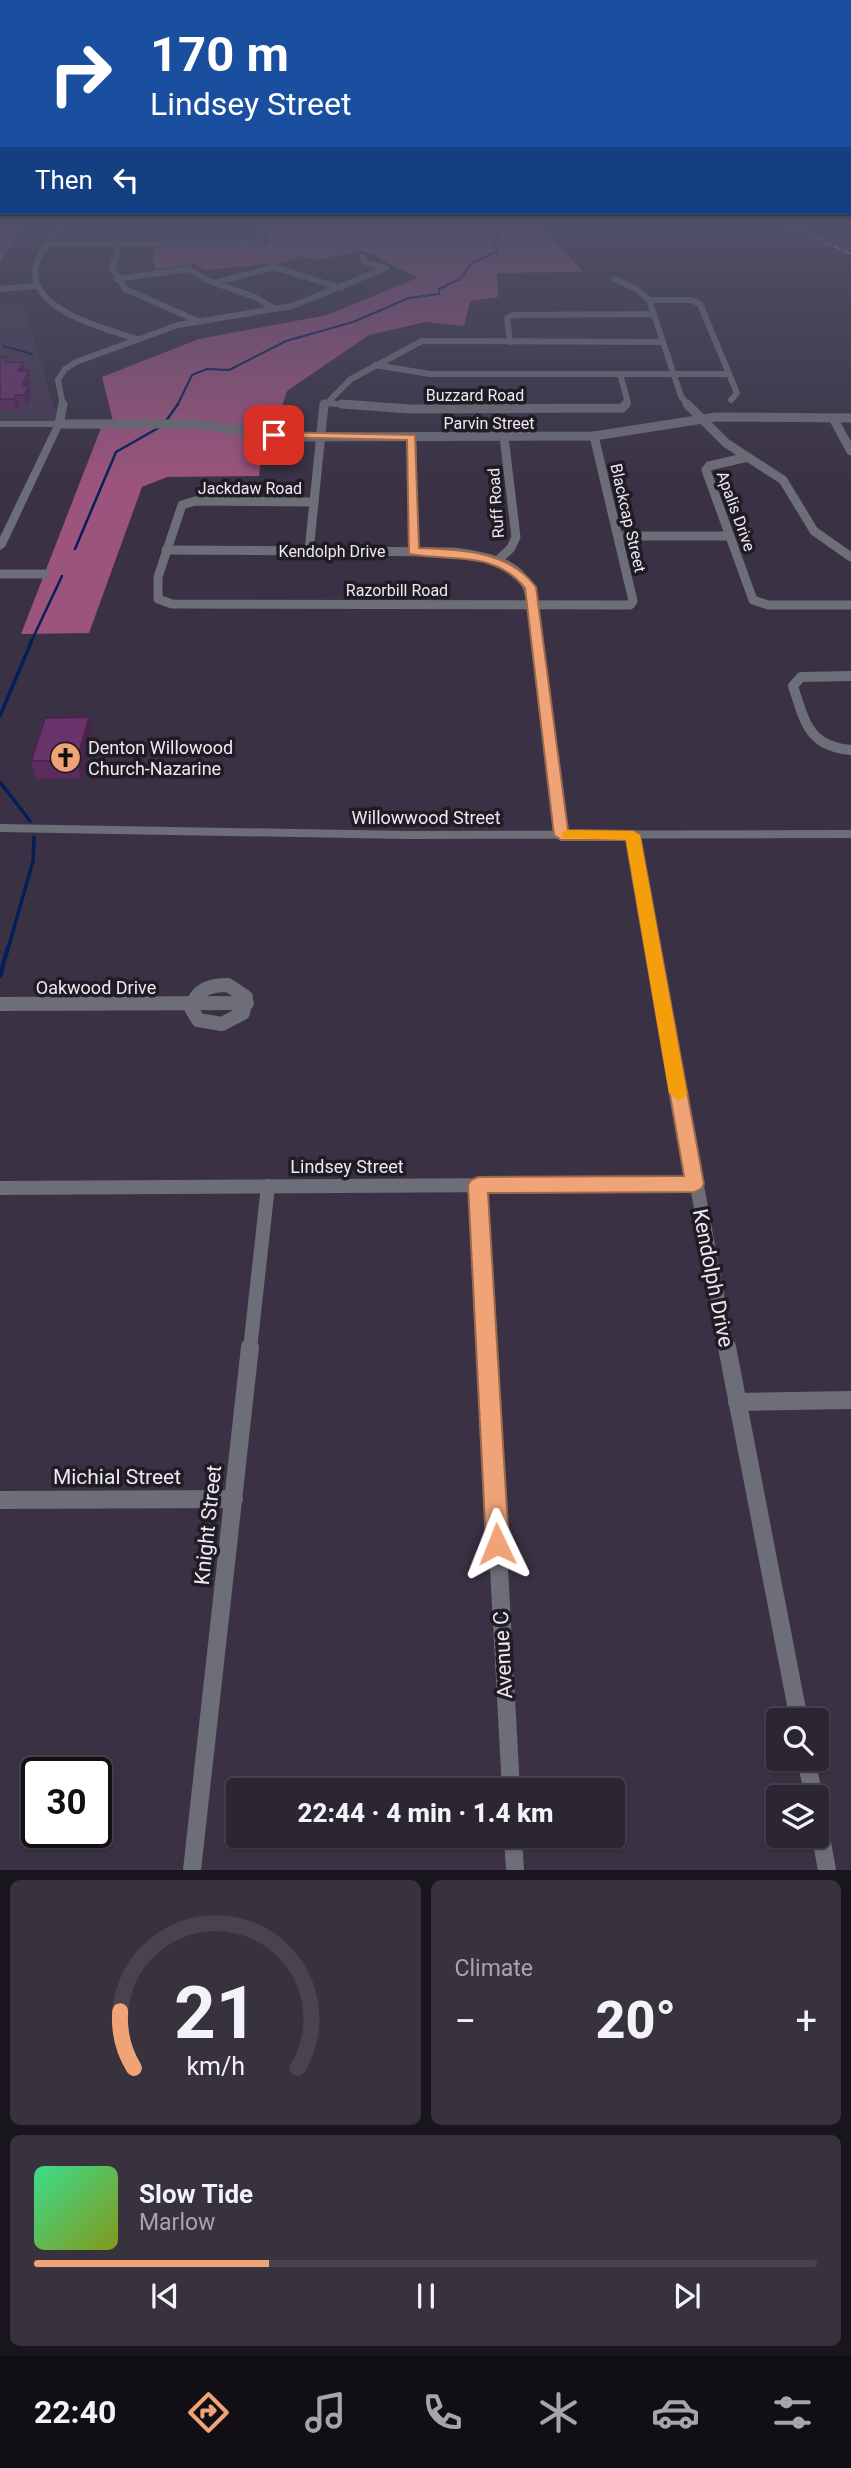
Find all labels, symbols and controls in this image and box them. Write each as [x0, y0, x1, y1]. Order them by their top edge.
text: 170 m [150, 26, 289, 83]
icon: right [35, 28, 126, 119]
text: Lindsey Street [150, 85, 352, 123]
icon: left [107, 161, 145, 199]
text: Then [35, 165, 93, 195]
street label: Buzzard Road [426, 386, 524, 405]
pin [244, 405, 304, 465]
street label: Parvin Street [444, 414, 534, 433]
icon: arrive [255, 416, 293, 454]
street label: Blackcap Street [606, 462, 650, 574]
street label: Ruff Road [484, 467, 508, 539]
street label: Apalis Drive [713, 468, 759, 554]
street label: Jackdaw Road [198, 479, 302, 498]
street label: Kendolph Drive [279, 542, 385, 561]
street label: Razorbill Road [346, 581, 448, 600]
place label: Denton Willowood Church-Nazarine [88, 737, 233, 779]
church icon: Denton Willowood Church-Nazarine [48, 740, 82, 774]
street label: Willowwood Street [351, 807, 501, 828]
street label: Oakwood Drive [36, 977, 156, 998]
street label: Lindsey Street [290, 1156, 404, 1177]
street label: Kendolph Drive [688, 1207, 738, 1349]
street label: Knight Street [190, 1464, 226, 1586]
street label: Michial Street [53, 1465, 181, 1489]
position arrow [460, 1507, 534, 1581]
street label: Avenue C [489, 1611, 517, 1699]
map controls [766, 1708, 829, 1848]
button: search [766, 1708, 829, 1771]
speed limit sign: 30 [21, 1757, 112, 1848]
button: layers [766, 1785, 829, 1848]
text: 22:44 · 4 min · 1.4 km [298, 1798, 553, 1828]
text: Climate [455, 1955, 533, 1982]
text: 21 [173, 1971, 257, 2057]
text: 20° [596, 1990, 676, 2051]
text: − [455, 1999, 476, 2043]
text: + [795, 1999, 817, 2043]
text: km/h [186, 2052, 245, 2081]
text: Slow Tide [139, 2179, 253, 2209]
text: Marlow [139, 2209, 215, 2236]
icon: previous [146, 2277, 184, 2315]
icon: pause [407, 2277, 445, 2315]
icon: next [668, 2277, 706, 2315]
icon: directions [184, 2388, 233, 2437]
icon: music [301, 2388, 350, 2437]
icon: phone [418, 2388, 467, 2437]
icon: climate [534, 2388, 583, 2437]
icon: car [651, 2388, 700, 2437]
icon: filters [768, 2388, 817, 2437]
text: 22:40 [34, 2393, 116, 2431]

